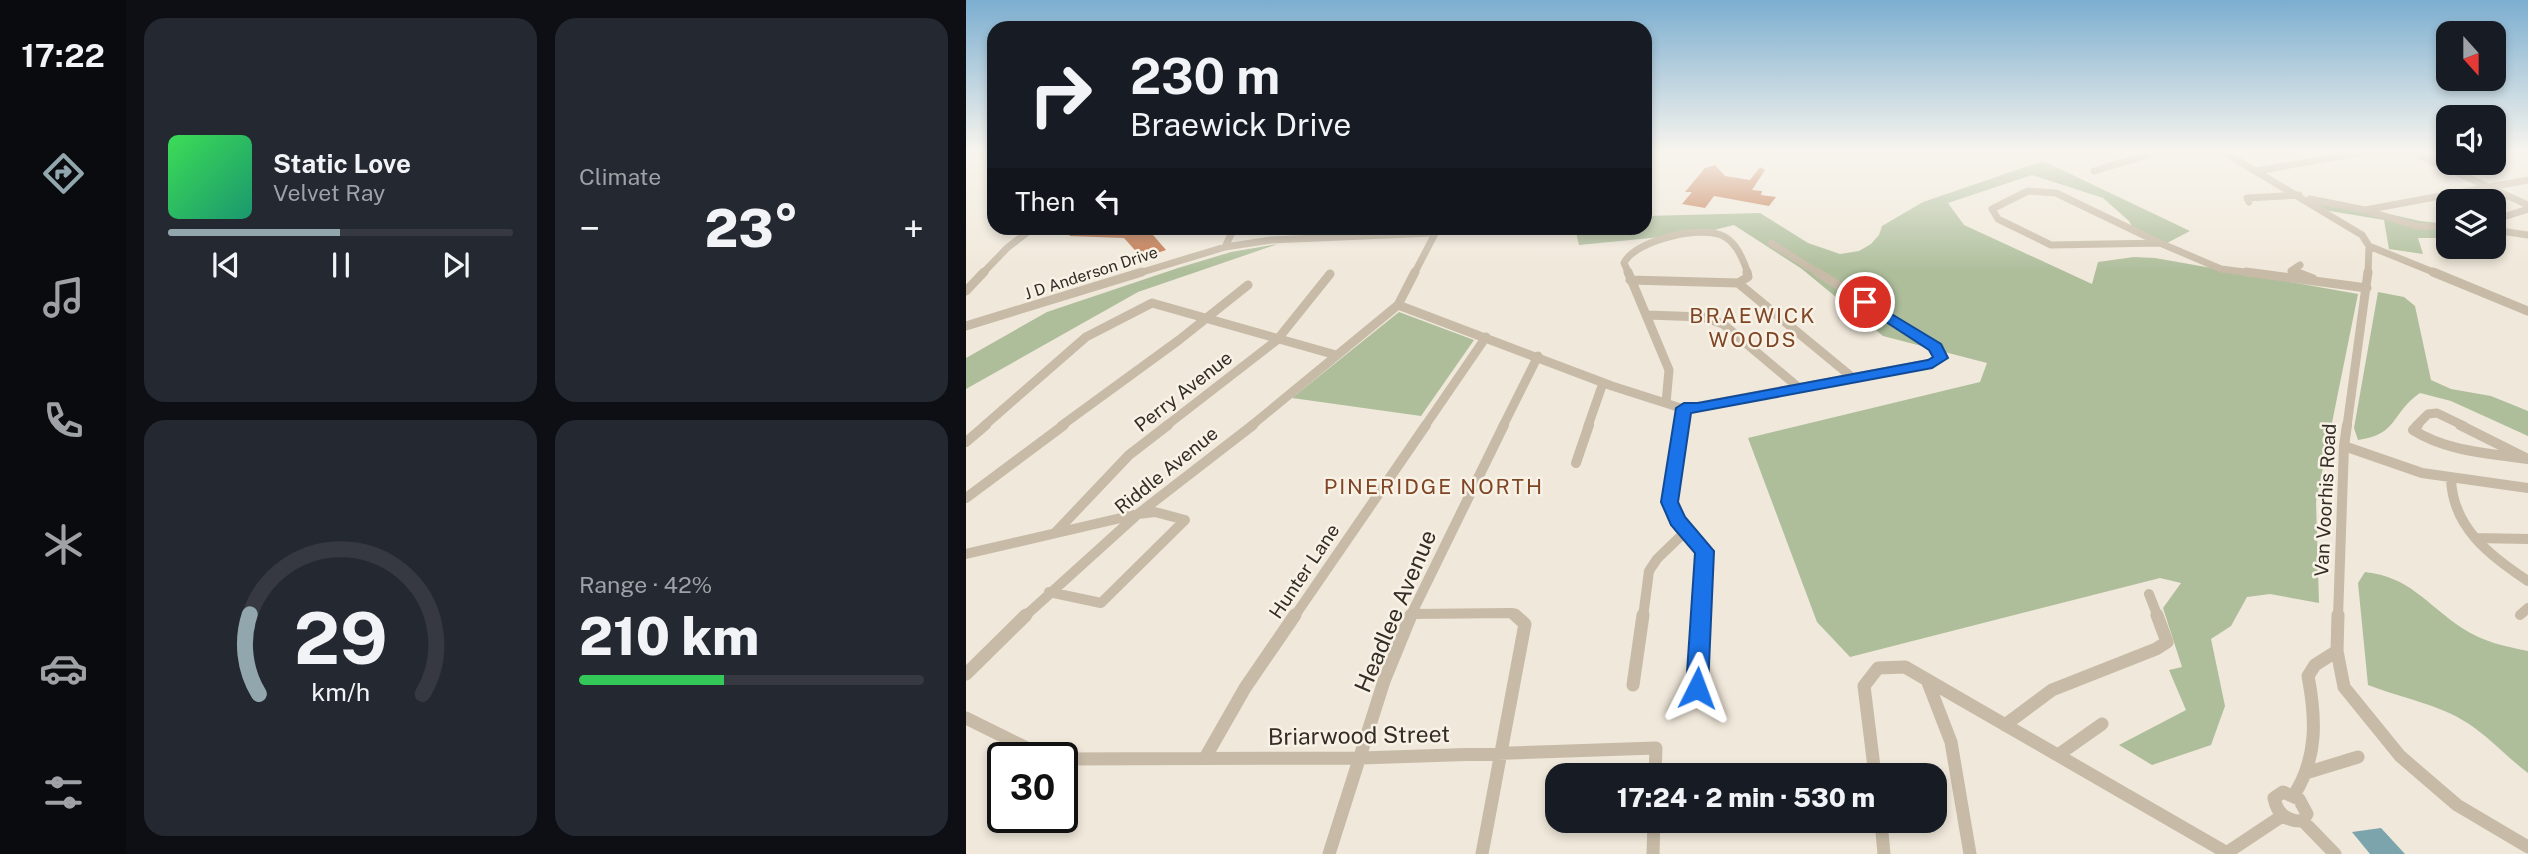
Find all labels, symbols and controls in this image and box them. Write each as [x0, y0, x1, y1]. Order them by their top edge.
north arrow [2436, 21, 2506, 91]
map controls [2436, 21, 2506, 259]
text: 17:22 [21, 37, 105, 74]
text: 230 m [1130, 47, 1280, 105]
icon: right [1015, 49, 1106, 140]
button: sound [2436, 105, 2506, 175]
text: Braewick Drive [1130, 106, 1351, 143]
text: Static Love [273, 148, 411, 179]
icon: directions [39, 149, 88, 198]
text: Climate [579, 163, 661, 190]
text: Velvet Ray [273, 179, 385, 206]
icon: left [1089, 182, 1127, 220]
text: Then [1015, 186, 1075, 217]
button: layers [2436, 189, 2506, 259]
text: 23° [704, 198, 799, 259]
text: − [579, 206, 600, 251]
text: + [903, 206, 924, 251]
street label: J D Anderson Drive [1022, 242, 1160, 304]
icon: previous [207, 246, 245, 284]
icon: pause [322, 246, 360, 284]
icon: next [437, 246, 475, 284]
pin [1835, 272, 1895, 332]
icon: music [39, 273, 88, 322]
icon: arrive [1846, 283, 1884, 321]
district label: BRAEWICK WOODS [1689, 303, 1817, 352]
street label: Perry Avenue [1130, 346, 1236, 436]
icon: phone [39, 396, 88, 445]
street label: Riddle Avenue [1110, 422, 1222, 518]
street label: Van Voorhis Road [2310, 423, 2340, 577]
district label: PINERIDGE NORTH [1324, 474, 1544, 499]
icon: climate [39, 520, 88, 569]
street label: Hunter Lane [1264, 520, 1344, 622]
street label: Headlee Avenue [1349, 526, 1441, 696]
text: Range · 42% [579, 571, 712, 598]
text: 29 [293, 595, 388, 680]
text: 210 km [579, 606, 759, 667]
icon: car [39, 644, 88, 693]
position arrow [1660, 651, 1734, 725]
text: km/h [311, 677, 370, 707]
street label: Briarwood Street [1268, 720, 1450, 750]
speed limit sign: 30 [987, 742, 1078, 833]
icon: filters [39, 768, 88, 817]
text: 17:24 · 2 min · 530 m [1617, 782, 1875, 813]

